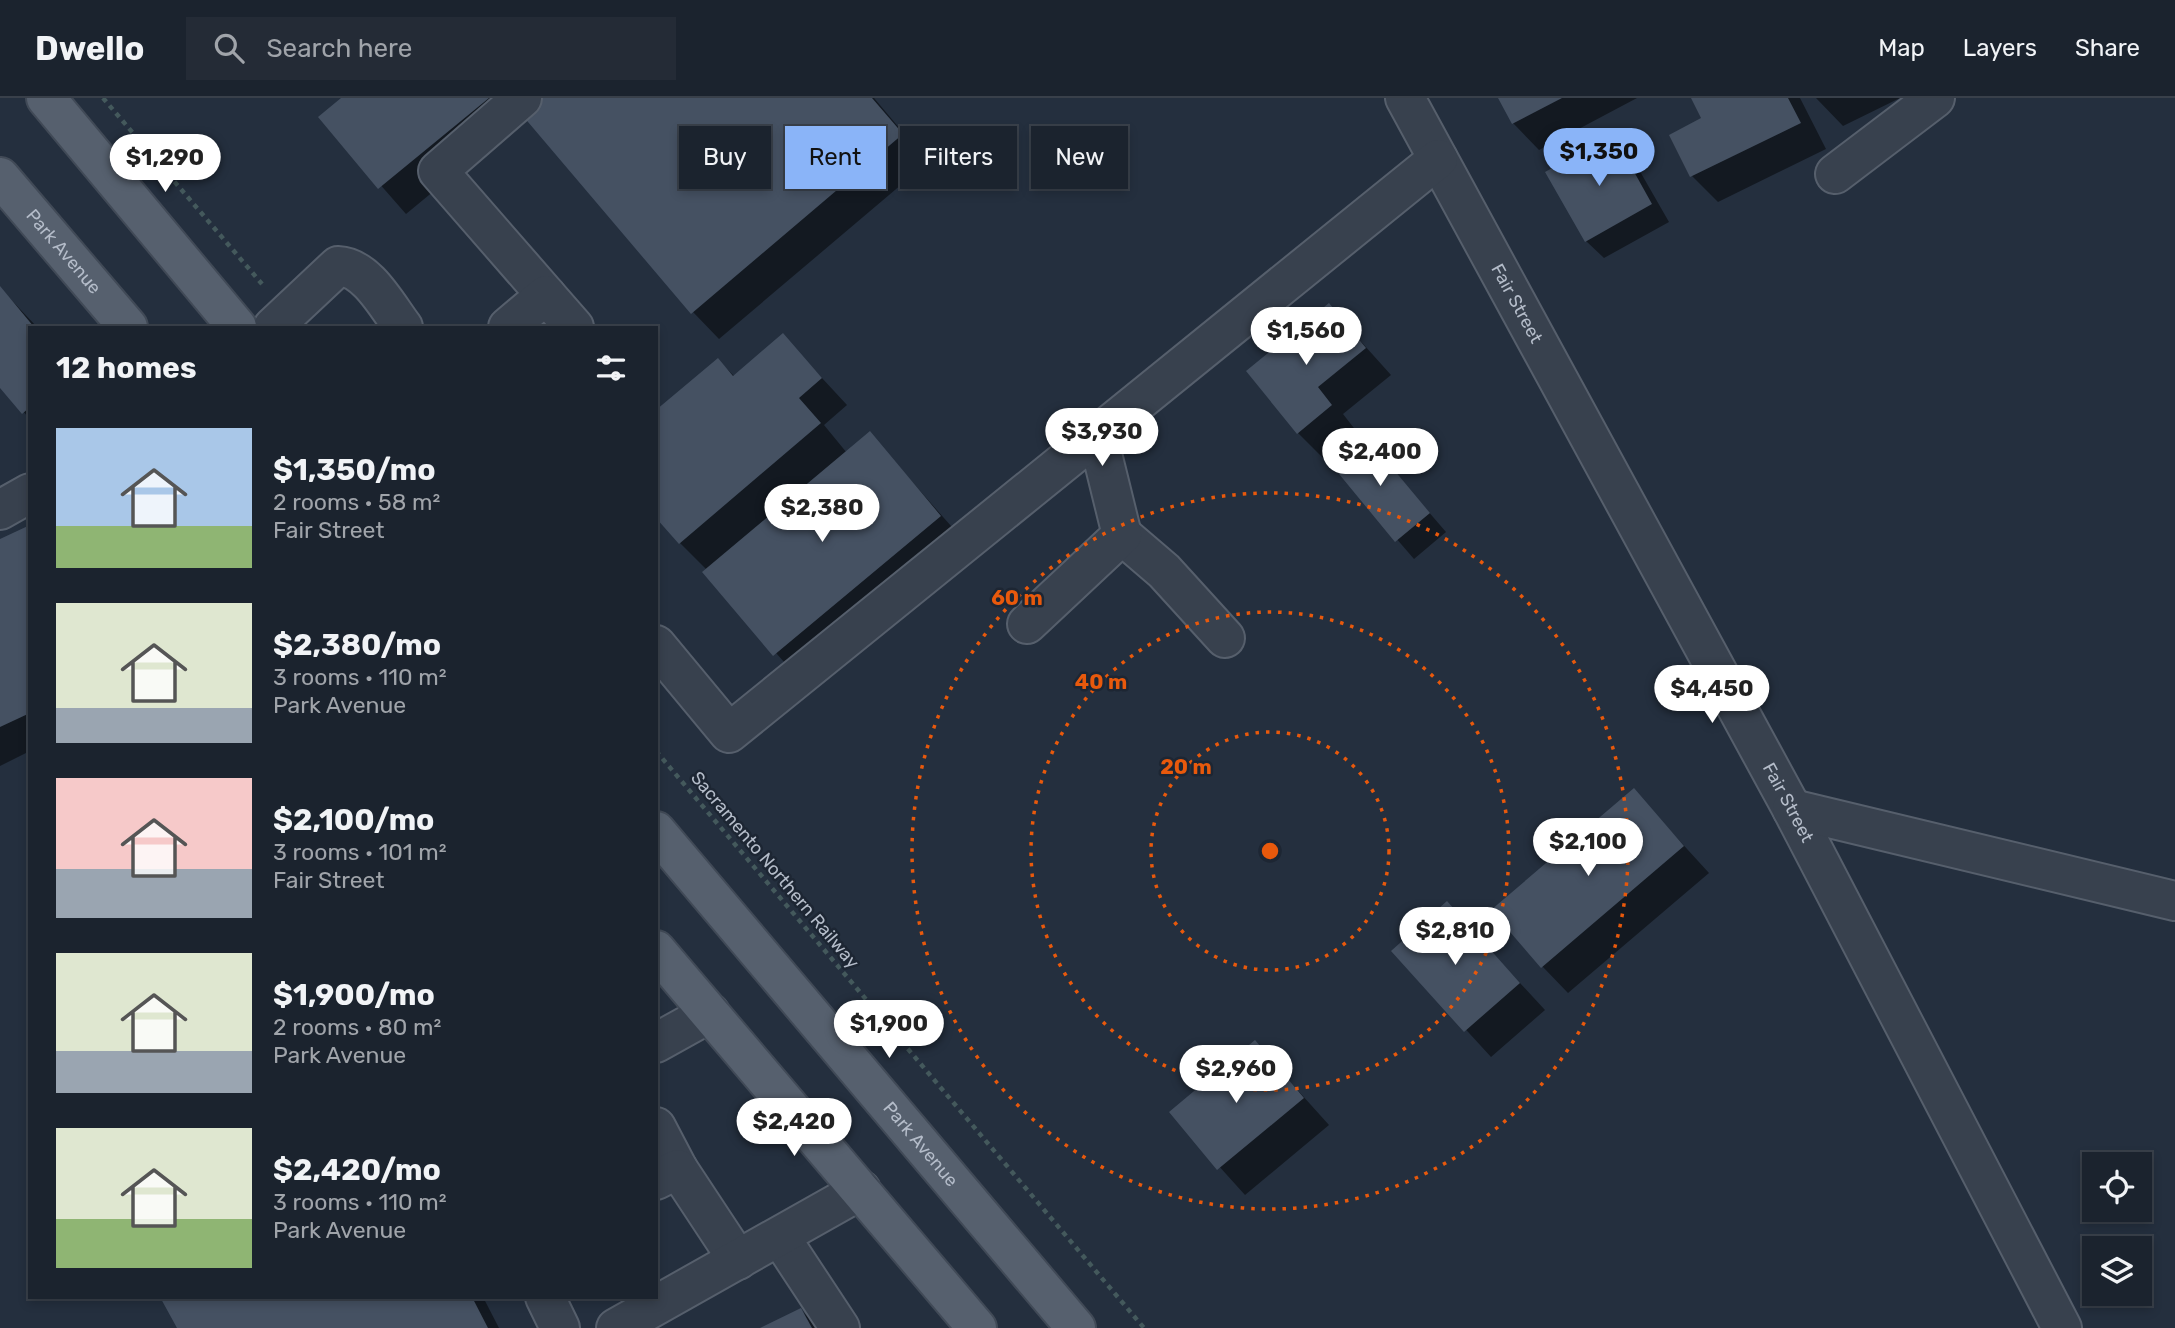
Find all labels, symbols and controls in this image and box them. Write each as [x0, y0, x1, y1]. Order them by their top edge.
search box [186, 17, 676, 80]
text: Dwello [35, 29, 144, 68]
icon: search [210, 29, 248, 67]
text: Search here [266, 33, 412, 64]
text: Map [1878, 34, 1925, 62]
text: Layers [1963, 34, 2037, 62]
text: Share [2075, 34, 2140, 62]
chip: Buy [679, 126, 771, 189]
chip: Rent [785, 126, 886, 189]
chip: Filters [900, 126, 1017, 189]
chip: New [1031, 126, 1128, 189]
pin: $1,350 [1542, 129, 1656, 188]
pin: $1,290 [108, 134, 222, 194]
text: $1,350 [1560, 137, 1638, 165]
text: $1,290 [126, 143, 204, 171]
street label: Park Avenue [21, 205, 106, 298]
street label: Fair Street [1486, 260, 1547, 347]
pin: $1,560 [1249, 308, 1363, 367]
text: $1,560 [1267, 316, 1345, 344]
icon: filters [592, 349, 630, 387]
text: 12 homes [56, 350, 197, 386]
pin: $3,930 [1045, 408, 1159, 468]
text: $3,930 [1061, 417, 1143, 445]
pin: $2,400 [1323, 428, 1437, 488]
text: $2,400 [1338, 437, 1422, 465]
text: $1,350/mo [273, 452, 436, 488]
icon: home [112, 456, 196, 540]
pin: $2,380 [765, 484, 879, 544]
text: 2 rooms · 58 m² [273, 488, 440, 516]
text: $2,380 [780, 493, 864, 521]
text: Fair Street [273, 516, 384, 544]
text: 60 m [991, 585, 1043, 610]
text: $2,380/mo [273, 627, 441, 663]
icon: home [112, 631, 196, 715]
text: 3 rooms · 110 m² [273, 663, 447, 691]
pin: $4,450 [1655, 666, 1769, 725]
text: 40 m [1075, 669, 1127, 694]
text: $4,450 [1670, 674, 1754, 702]
text: Park Avenue [273, 691, 406, 719]
text: 20 m [1160, 754, 1212, 779]
street label: Fair Street [1758, 759, 1818, 846]
street label: Sacramento Northern Railway [686, 767, 864, 973]
text: $2,100/mo [273, 802, 434, 838]
icon: home [112, 806, 196, 890]
pin: $2,100 [1531, 818, 1645, 878]
text: $2,100 [1549, 827, 1627, 855]
text: 3 rooms · 101 m² [273, 838, 447, 866]
centre of rings [1258, 839, 1282, 863]
text: Fair Street [273, 866, 384, 894]
pin: $2,810 [1398, 908, 1512, 967]
text: $2,810 [1415, 916, 1495, 944]
text: $1,900/mo [273, 977, 435, 1013]
icon: home [112, 981, 196, 1065]
pin: $1,900 [832, 1000, 946, 1060]
text: $1,900 [850, 1009, 928, 1037]
text: 2 rooms · 80 m² [273, 1013, 441, 1041]
text: Park Avenue [273, 1041, 406, 1069]
pin: $2,960 [1179, 1046, 1293, 1105]
text: $2,960 [1195, 1054, 1277, 1082]
street label: Park Avenue [879, 1097, 963, 1191]
pin: $2,420 [737, 1098, 851, 1158]
text: $2,420 [753, 1107, 835, 1135]
text: $2,420/mo [273, 1152, 441, 1188]
map controls [2082, 1152, 2152, 1306]
button: locate [2082, 1152, 2152, 1222]
icon: home [112, 1156, 196, 1240]
text: 3 rooms · 110 m² [273, 1188, 447, 1216]
text: Park Avenue [273, 1216, 406, 1244]
button: layers [2082, 1236, 2152, 1306]

